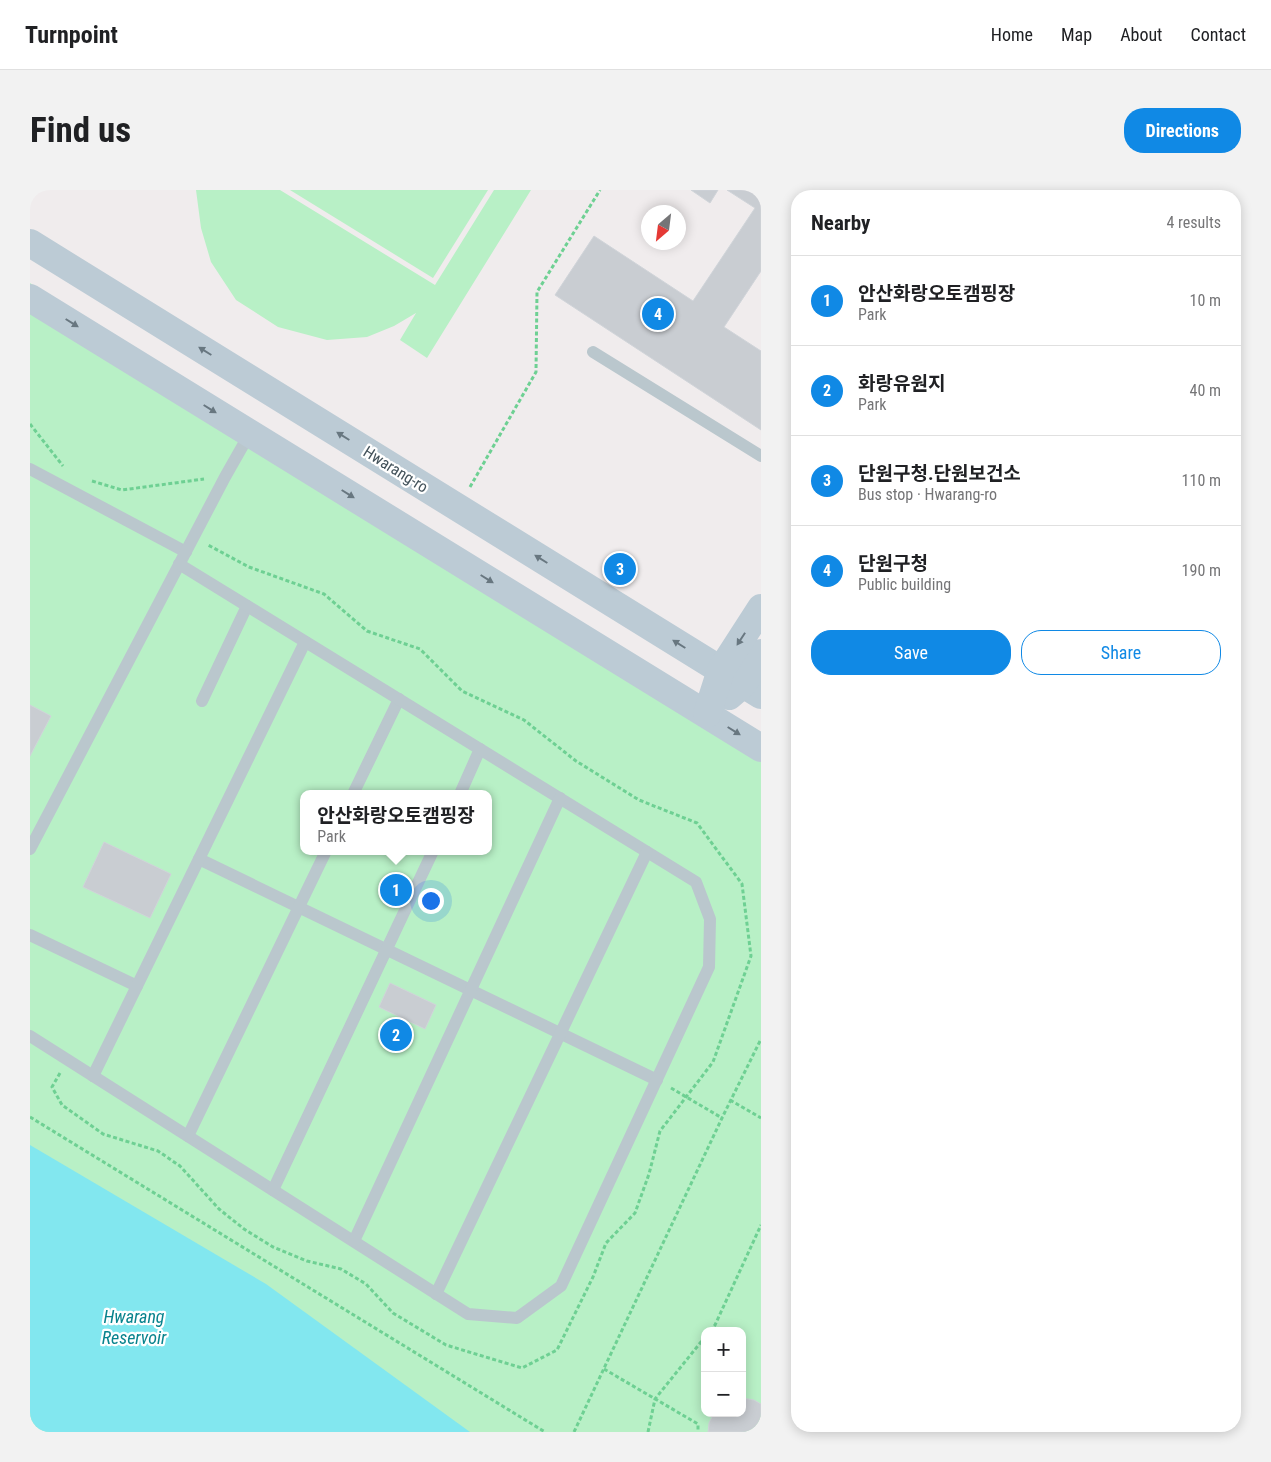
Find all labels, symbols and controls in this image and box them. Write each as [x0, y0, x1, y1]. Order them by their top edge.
text: Turnpoint [25, 21, 118, 49]
text: Home [991, 24, 1033, 45]
text: Map [1061, 24, 1092, 45]
text: About [1120, 24, 1162, 45]
text: Contact [1190, 24, 1246, 45]
button: Directions [1124, 108, 1241, 153]
text: Find us [30, 110, 131, 151]
north arrow [641, 205, 686, 250]
text: Nearby [811, 211, 870, 235]
text: 4 results [1166, 213, 1221, 232]
text: 안산화랑오토캠핑장 [858, 282, 1015, 305]
text: 1 [823, 291, 831, 310]
text: 10 m [1189, 291, 1221, 310]
pin: 4 [642, 295, 674, 333]
text: Park [858, 305, 887, 324]
one-way arrow [65, 319, 78, 328]
one-way arrow [199, 346, 212, 356]
text: 화랑유원지 [858, 372, 945, 395]
text: 2 [823, 381, 831, 400]
text: 40 m [1189, 381, 1221, 400]
text: Park [858, 395, 887, 414]
one-way arrow [203, 404, 216, 413]
one-way arrow [337, 432, 350, 441]
street label: Hwarang-ro [360, 442, 432, 497]
text: 단원구청.단원보건소 [858, 462, 1021, 485]
text: 3 [823, 471, 831, 490]
text: 110 m [1182, 471, 1221, 490]
text: Bus stop · Hwarang-ro [858, 485, 997, 504]
one-way arrow [342, 489, 355, 498]
pin: 3 [604, 550, 636, 588]
text: 단원구청 [858, 552, 928, 575]
one-way arrow [535, 554, 548, 563]
text: 4 [823, 561, 831, 580]
text: 190 m [1182, 561, 1221, 580]
one-way arrow [480, 574, 493, 583]
text: Public building [858, 575, 951, 594]
button: Save [811, 630, 1011, 675]
button: Share [1021, 630, 1221, 675]
one-way arrow [736, 632, 746, 646]
one-way arrow [673, 640, 686, 649]
one-way arrow [728, 726, 741, 736]
popup [300, 790, 492, 855]
text: 안산화랑오토캠핑장 [317, 804, 475, 827]
text: Park [317, 827, 346, 846]
pin: 1 [380, 871, 412, 909]
your location [418, 888, 444, 914]
pin: 2 [380, 1016, 412, 1054]
water label: Hwarang Reservoir [102, 1306, 167, 1348]
map controls [701, 1327, 746, 1417]
button: + [701, 1327, 746, 1372]
button: − [701, 1372, 746, 1417]

